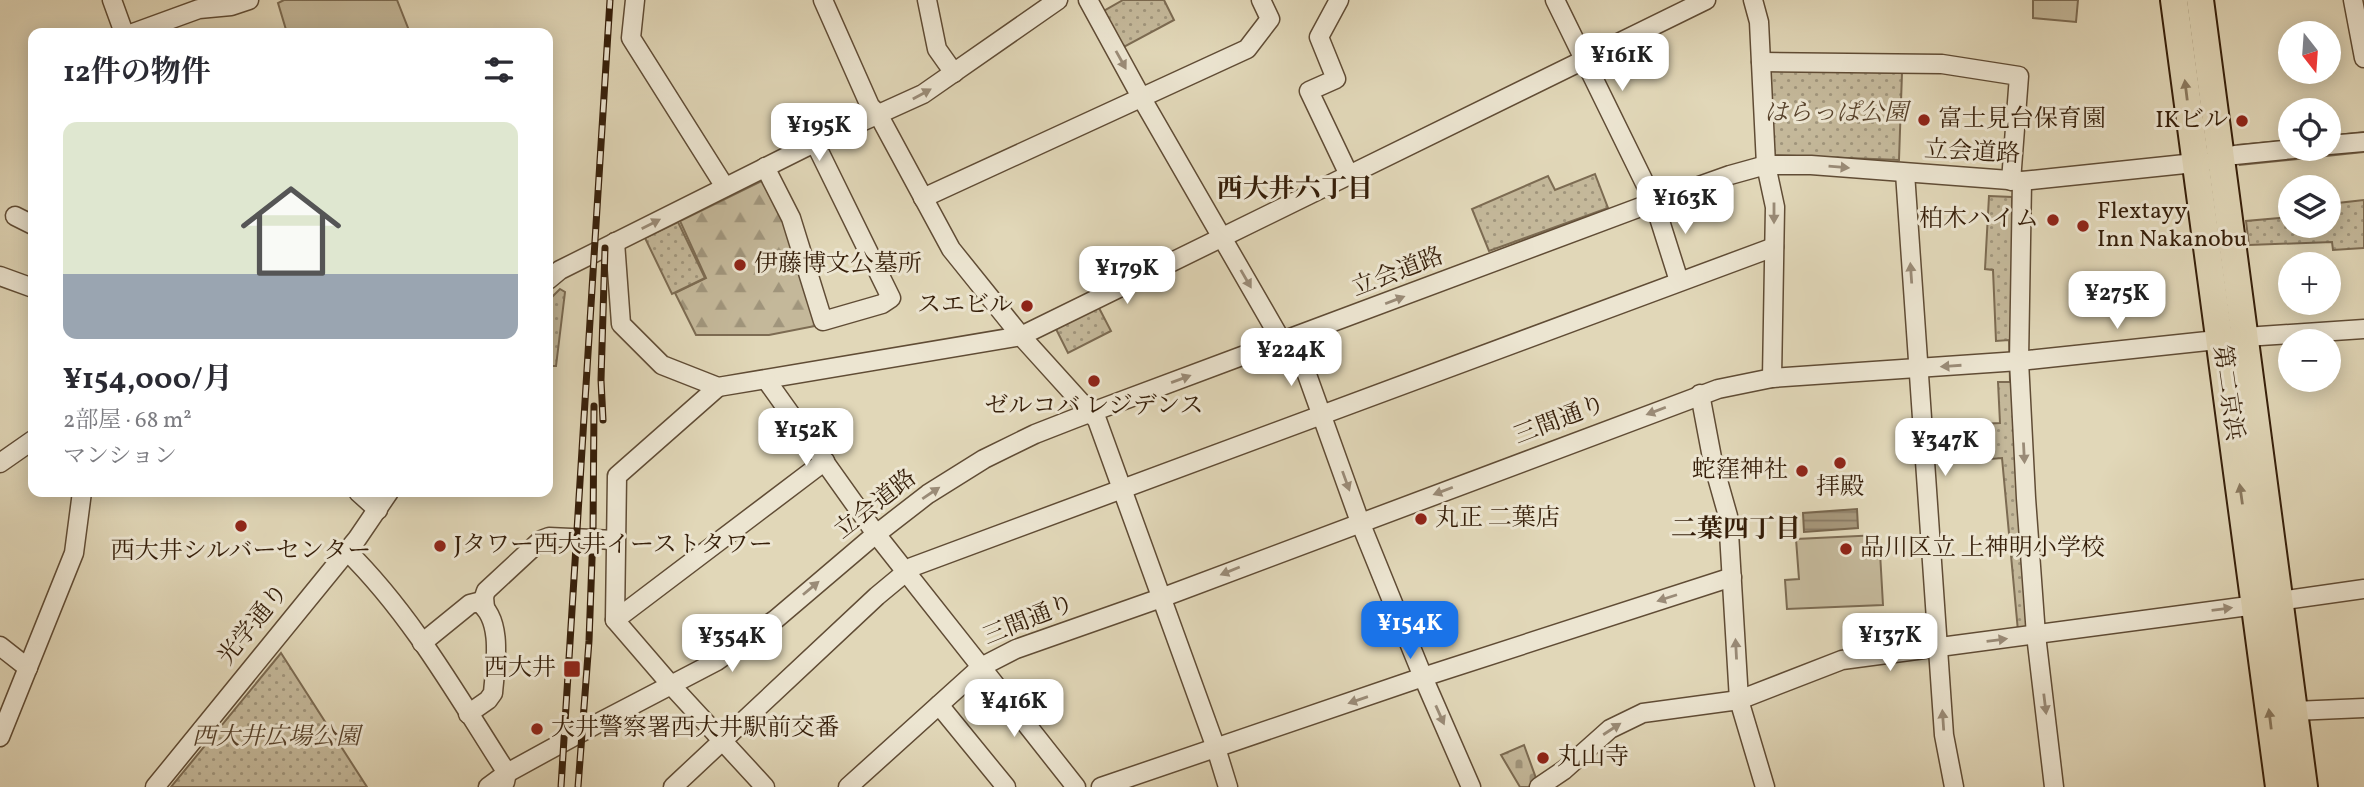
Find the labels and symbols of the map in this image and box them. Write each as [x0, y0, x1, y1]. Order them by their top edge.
north arrow [2278, 21, 2342, 84]
pin: ¥161K [1573, 34, 1671, 93]
one-way arrow [1115, 50, 1127, 70]
one-way arrow [2180, 78, 2191, 100]
one-way arrow [912, 88, 931, 100]
park label: はらっぱ公園 [1764, 97, 1912, 131]
place label: 富士見台保育園 [1938, 103, 2106, 137]
pin: ¥195K [770, 104, 868, 163]
place label: IKビル [2155, 104, 2228, 138]
marker: 富士見台保育園 [1916, 112, 1932, 128]
marker: IKビル [2234, 113, 2250, 129]
street label: 立会道路 [1923, 134, 2021, 172]
one-way arrow [1828, 162, 1850, 173]
district label: 西大井六丁目 [1217, 172, 1373, 208]
pin: ¥163K [1636, 176, 1734, 236]
place label: Flextayy Inn Nakanobu [2097, 195, 2247, 257]
one-way arrow [1768, 203, 1780, 225]
place label: 柏木ハイム [1919, 203, 2039, 237]
marker: 柏木ハイム [2045, 212, 2061, 228]
marker: Flextayy Inn Nakanobu [2075, 218, 2091, 234]
one-way arrow [641, 219, 661, 230]
street label: 立会道路 [1347, 240, 1449, 306]
pin: ¥179K [1078, 246, 1176, 306]
place label: 伊藤博文公墓所 [754, 248, 922, 282]
marker: 伊藤博文公墓所 [732, 257, 748, 273]
one-way arrow [1906, 262, 1917, 284]
one-way arrow [1240, 269, 1252, 288]
pin: ¥275K [2068, 272, 2166, 331]
place label: スエビル [917, 289, 1013, 323]
one-way arrow [1384, 294, 1405, 305]
marker: スエビル [1019, 298, 1035, 314]
pin: ¥224K [1242, 328, 1340, 388]
street label: 第二京浜 [2203, 343, 2251, 443]
one-way arrow [1940, 361, 1962, 372]
marker: ゼルコバ レジデンス [1086, 373, 1102, 389]
one-way arrow [1171, 373, 1192, 384]
street label: 三間通り [1509, 388, 1611, 454]
place label: ゼルコバ レジデンス [985, 390, 1204, 424]
one-way arrow [1645, 406, 1666, 417]
pin: ¥152K [757, 408, 855, 468]
pin: ¥347K [1896, 419, 1994, 478]
one-way arrow [2018, 443, 2029, 465]
place label: 蛇窪神社 [1692, 454, 1788, 488]
marker: 拝殿 [1832, 455, 1848, 471]
street label: 立会道路 [828, 462, 924, 548]
marker: 蛇窪神社 [1794, 463, 1810, 479]
one-way arrow [1340, 471, 1351, 492]
place label: 拝殿 [1816, 471, 1864, 505]
one-way arrow [2235, 483, 2246, 505]
one-way arrow [922, 486, 940, 500]
one-way arrow [1432, 486, 1453, 497]
place label: 丸正 二葉店 [1435, 502, 1560, 536]
marker: 丸正 二葉店 [1413, 511, 1429, 527]
district label: 二葉四丁目 [1671, 512, 1801, 548]
marker: 西大井シルバーセンター [233, 518, 249, 534]
place label: Jタワー西大井イーストタワー [454, 529, 773, 563]
place label: 品川区立 上神明小学校 [1860, 532, 2105, 566]
place label: 西大井シルバーセンター [111, 535, 371, 569]
marker: Jタワー西大井イーストタワー [432, 538, 448, 554]
marker: 品川区立 上神明小学校 [1838, 541, 1854, 557]
one-way arrow [1219, 565, 1240, 576]
street label: 光学通り [211, 577, 297, 673]
one-way arrow [802, 581, 819, 596]
street label: 三間通り [978, 587, 1080, 655]
one-way arrow [1656, 593, 1677, 604]
pin: ¥154K [1361, 602, 1459, 661]
one-way arrow [2211, 604, 2233, 615]
pin: ¥354K [683, 614, 781, 674]
pin: ¥137K [1841, 614, 1939, 673]
one-way arrow [1986, 635, 2008, 646]
one-way arrow [1730, 638, 1741, 660]
place label: 西大井 [484, 652, 556, 686]
marker: 西大井 [562, 659, 582, 679]
pin: ¥416K [965, 680, 1063, 739]
one-way arrow [2039, 694, 2050, 716]
one-way arrow [1347, 695, 1368, 706]
one-way arrow [1434, 705, 1445, 726]
one-way arrow [2264, 708, 2275, 730]
one-way arrow [1937, 709, 1948, 731]
place label: 大井警察署西大井駅前交番 [551, 712, 839, 746]
park label: 西大井広場公園 [192, 721, 364, 755]
marker: 大井警察署西大井駅前交番 [529, 721, 545, 737]
one-way arrow [1602, 723, 1621, 736]
place label: 丸山寺 [1557, 741, 1629, 775]
marker: 丸山寺 [1535, 750, 1551, 766]

